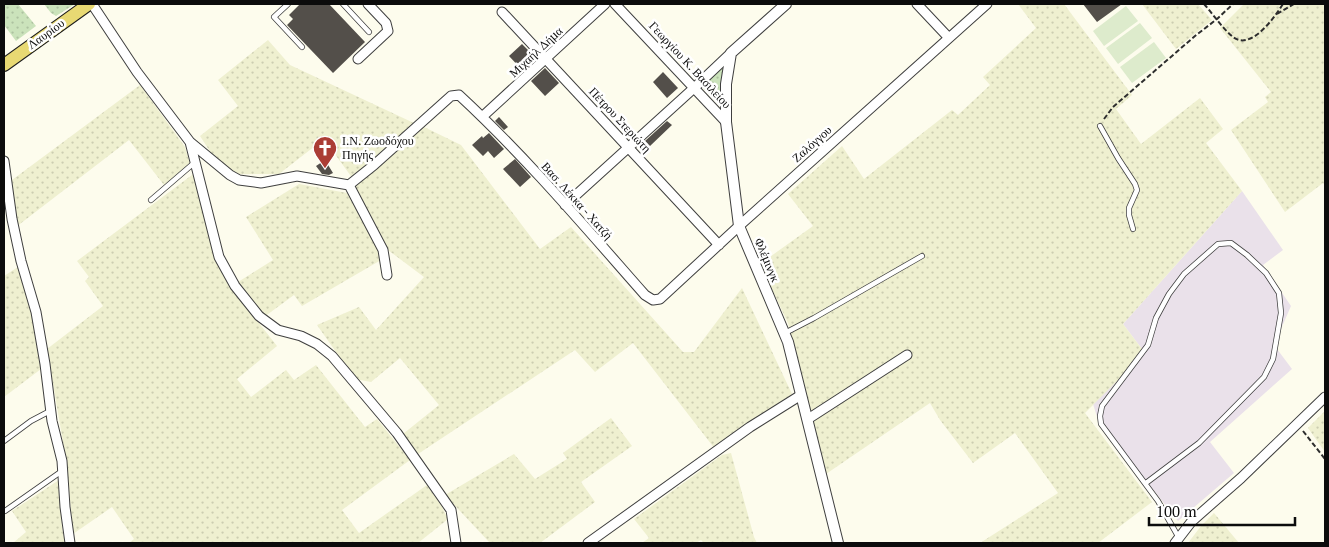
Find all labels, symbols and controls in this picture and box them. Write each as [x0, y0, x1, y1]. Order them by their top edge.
street label: Λαυρίου [24, 15, 67, 52]
street label: Γεωργίου Κ. Βασιλείου [646, 18, 735, 111]
street label: Μιχαήλ Δήμα [506, 23, 566, 80]
street label: Πέτρου Στεριώτη [586, 84, 655, 156]
street label: Ζαλόγγου [789, 122, 835, 165]
place label: Ι.Ν. Ζωοδόχου Πηγής [342, 133, 414, 162]
church icon: Ι.Ν. Ζωοδόχου Πηγής [312, 135, 338, 169]
street label: Βασ. Λέκκα - Χατζή [539, 159, 616, 243]
street label: Φλέμινγκ [751, 235, 783, 284]
scale bar [1149, 494, 1295, 526]
text: 100 m [1156, 501, 1197, 521]

